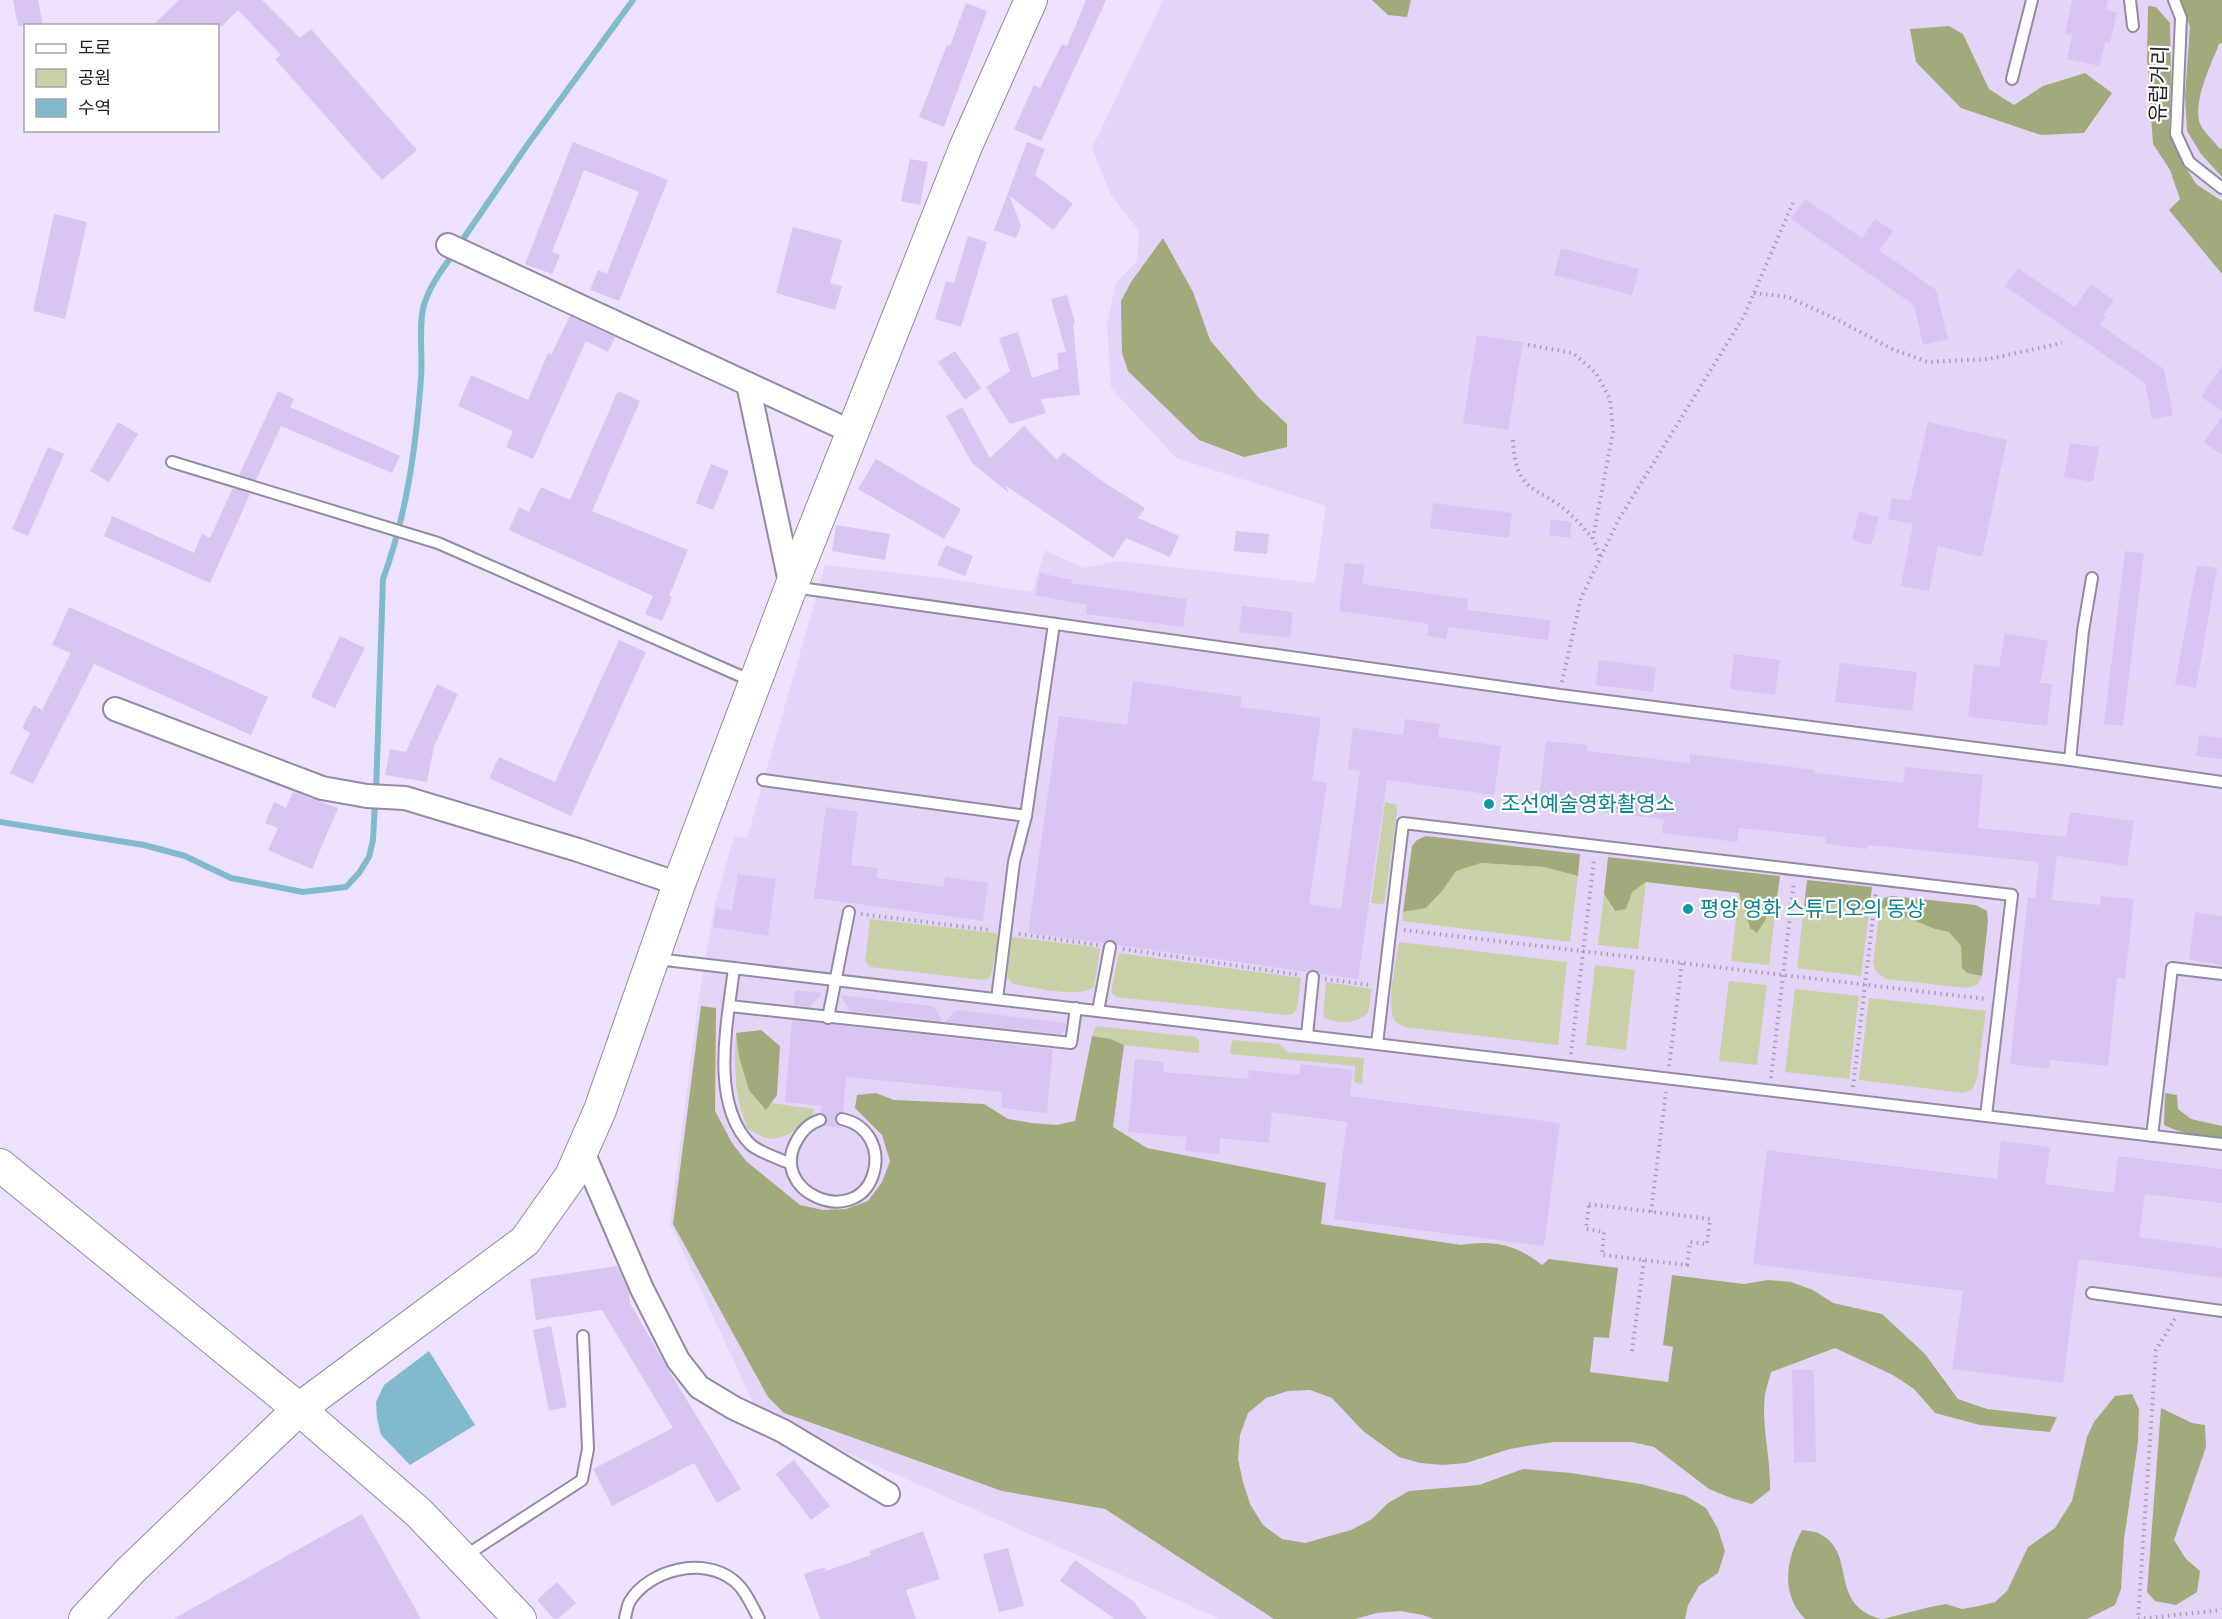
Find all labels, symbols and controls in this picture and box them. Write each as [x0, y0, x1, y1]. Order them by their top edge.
legend [24, 24, 219, 132]
text: 도로 [78, 35, 111, 59]
street label: 유럽거리 [2143, 45, 2173, 123]
text: 공원 [78, 65, 111, 89]
text: 수역 [78, 95, 111, 119]
place label: 조선예술영화촬영소 [1501, 789, 1675, 817]
marker: 조선예술영화촬영소 [1482, 797, 1496, 811]
place label: 평양 영화 스튜디오의 동상 [1700, 894, 1925, 922]
marker: 평양 영화 스튜디오의 동상 [1681, 902, 1695, 916]

